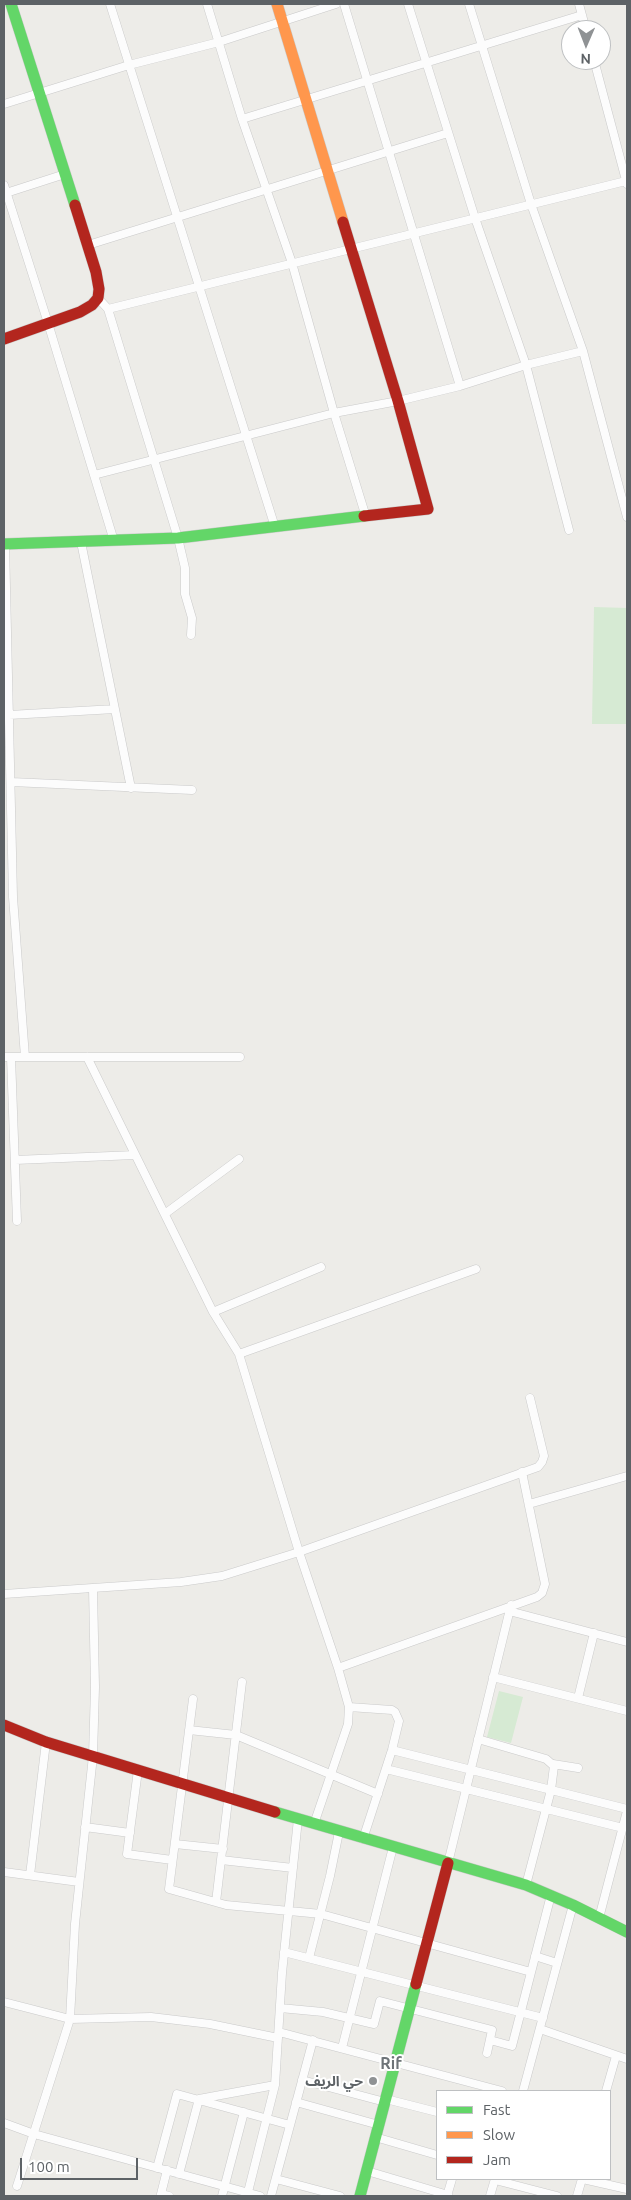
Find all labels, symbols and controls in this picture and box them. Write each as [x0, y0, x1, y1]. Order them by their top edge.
north arrow [561, 20, 611, 70]
text: N [580, 51, 591, 67]
district label: Rif [380, 2054, 402, 2074]
place label: حي الريف [305, 2073, 363, 2089]
marker: حي الريف [367, 2075, 379, 2087]
legend [436, 2090, 611, 2180]
text: Fast [483, 2101, 510, 2118]
text: Slow [483, 2126, 515, 2143]
scale bar [22, 2148, 140, 2180]
text: Jam [483, 2151, 511, 2168]
text: 100 m [28, 2158, 70, 2175]

